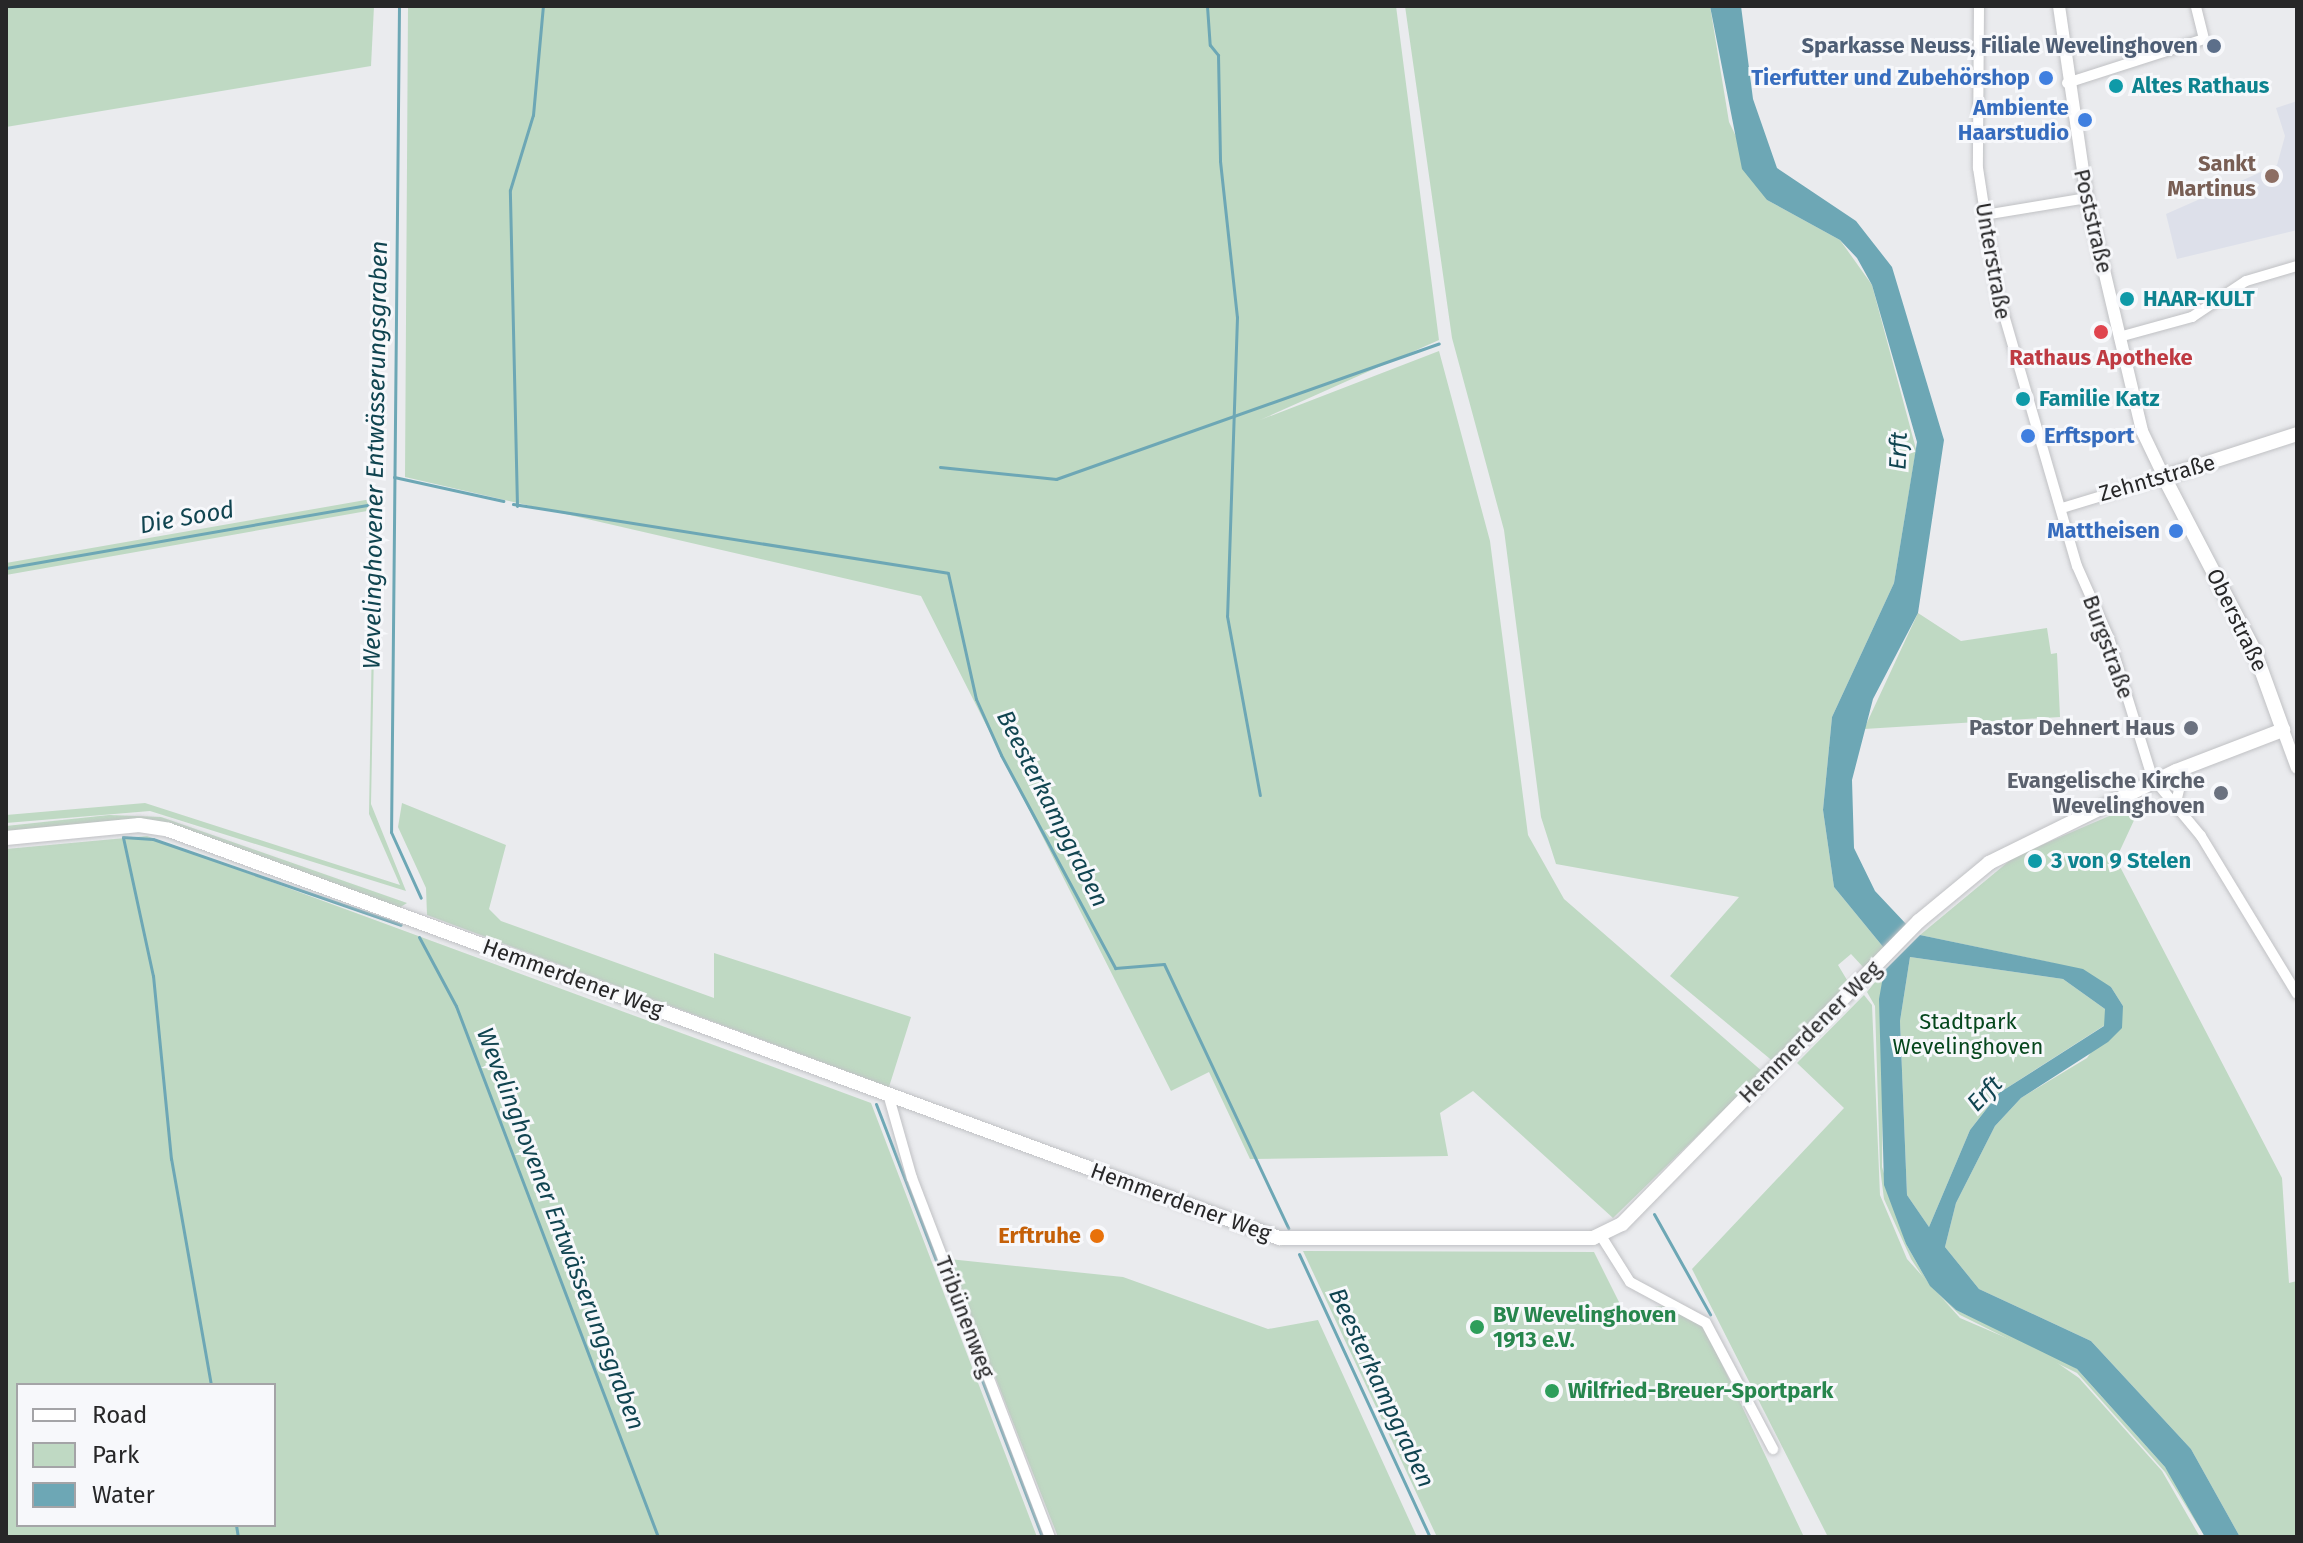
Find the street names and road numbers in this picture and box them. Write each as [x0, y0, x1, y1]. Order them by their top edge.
street label: Poststraße [2068, 166, 2118, 276]
street label: Unterstraße [1970, 201, 2016, 321]
street label: Zehntstraße [2096, 449, 2218, 507]
street label: Oberstraße [2201, 564, 2273, 676]
street label: Burgstraße [2077, 591, 2139, 703]
street label: Hemmerdener Weg [479, 933, 667, 1023]
street label: Hemmerdener Weg [1733, 955, 1887, 1109]
street label: Hemmerdener Weg [1087, 1157, 1275, 1247]
street label: Tribünenweg [930, 1252, 1000, 1382]

